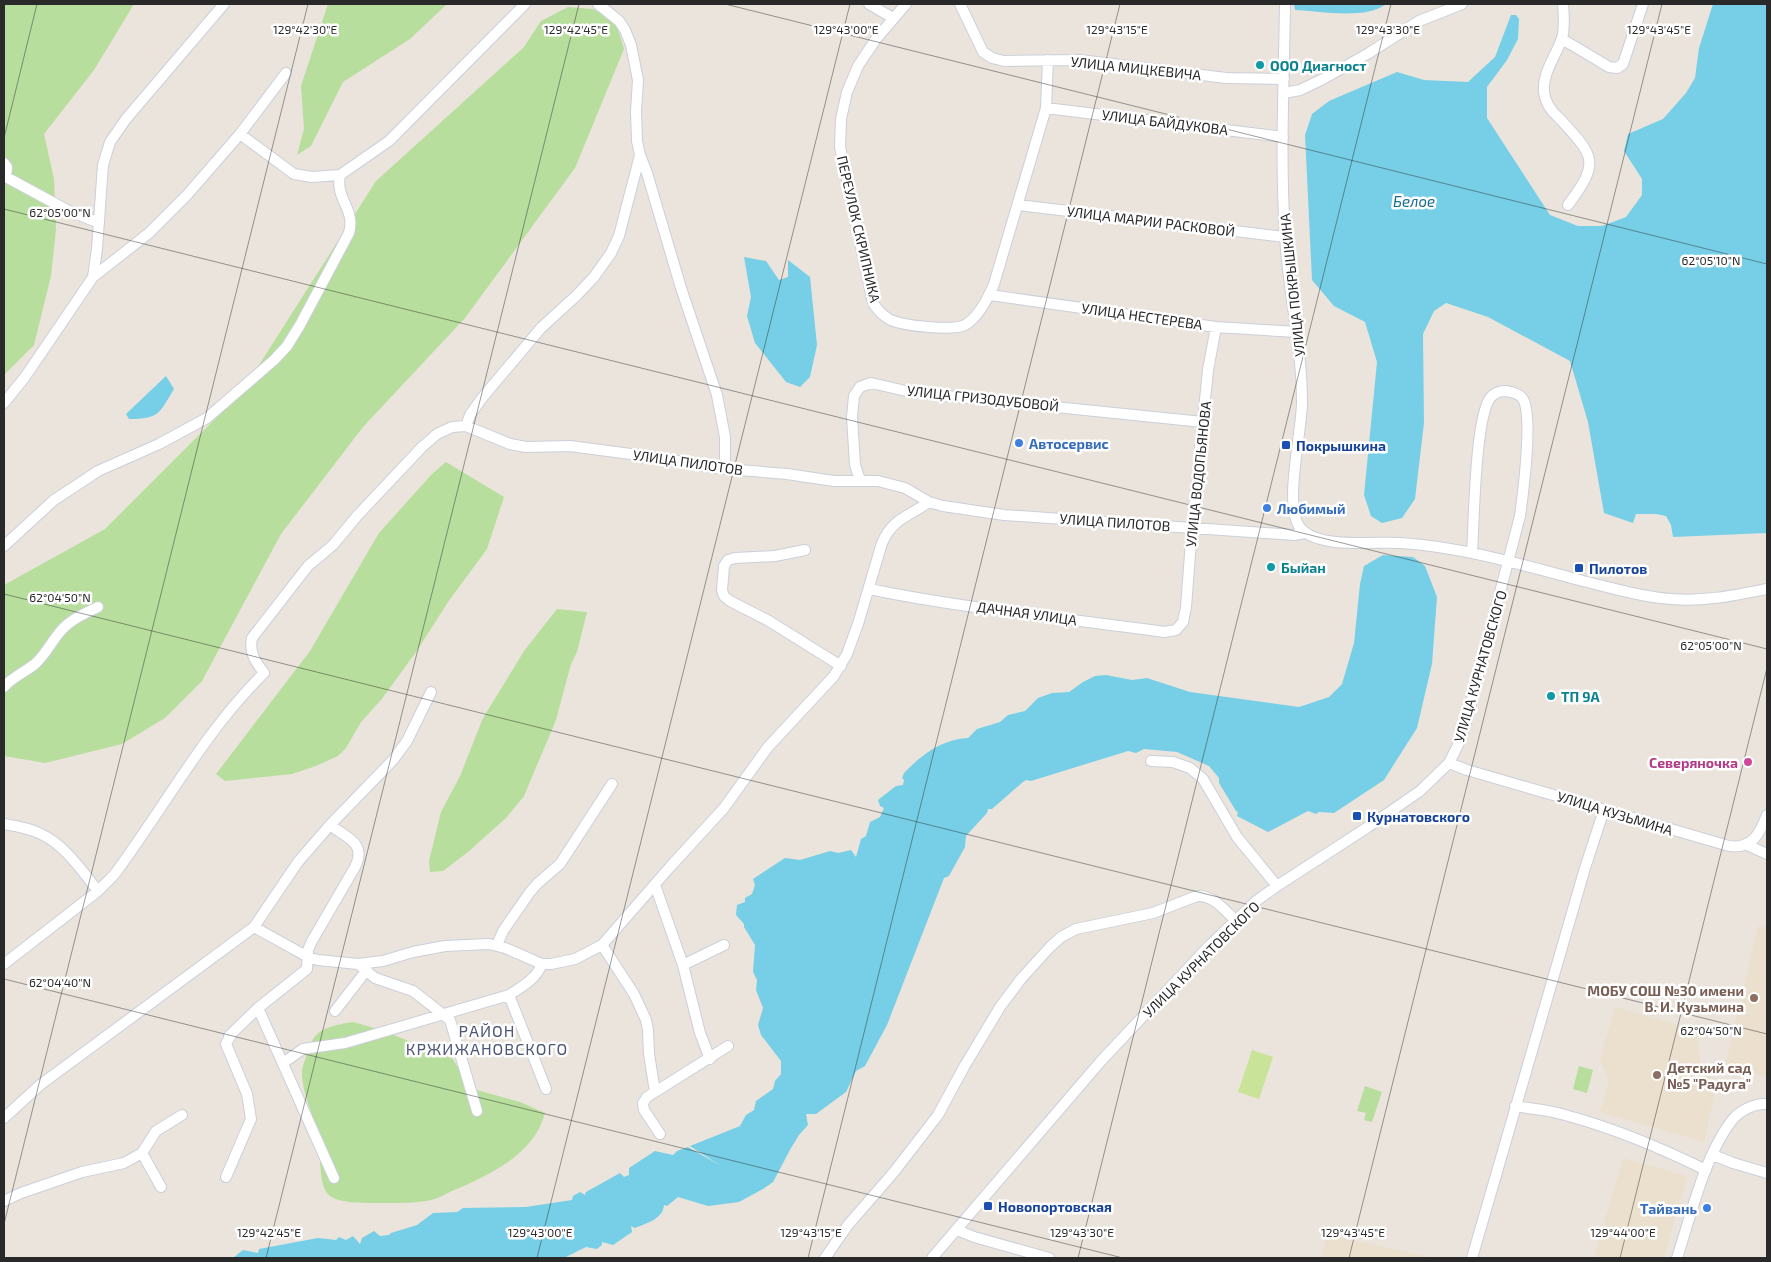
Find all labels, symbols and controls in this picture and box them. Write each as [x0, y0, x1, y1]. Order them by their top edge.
text: 129°42'30"E [273, 22, 337, 36]
text: 129°42'45"E [544, 22, 608, 36]
text: 129°43'00"E [814, 22, 879, 36]
text: 129°43'15"E [1086, 22, 1148, 36]
text: 129°43'30"E [1356, 22, 1420, 36]
text: 129°43'45"E [1627, 22, 1691, 36]
street label: УЛИЦА МИЦКЕВИЧА [1070, 53, 1202, 83]
place label: ООО Диагност [1270, 57, 1367, 74]
marker: ООО Диагност [1254, 59, 1266, 71]
street label: УЛИЦА БАЙДУКОВА [1101, 106, 1229, 138]
street label: ПЕРЕУЛОК СКРИПНИКА [834, 154, 884, 304]
water label: Белое [1393, 192, 1435, 210]
street label: УЛИЦА МАРИИ РАСКОВОЙ [1066, 202, 1236, 240]
text: 62°05'00"N [29, 205, 91, 219]
street label: УЛИЦА ПОКРЫШКИНА [1276, 212, 1308, 357]
text: 62°05'10"N [1682, 253, 1740, 267]
street label: УЛИЦА НЕСТЕРЕВА [1080, 299, 1204, 333]
street label: УЛИЦА ГРИЗОДУБОВОЙ [906, 382, 1060, 414]
street label: УЛИЦА ВОДОПЬЯНОВА [1182, 400, 1214, 548]
place label: Автосервис [1029, 435, 1109, 452]
marker: Автосервис [1013, 437, 1025, 449]
place label: Покрышкина [1296, 437, 1386, 454]
marker: Покрышкина [1280, 439, 1292, 451]
street label: УЛИЦА ПИЛОТОВ [632, 446, 744, 478]
place label: Любимый [1277, 500, 1346, 517]
marker: Любимый [1261, 502, 1273, 514]
street label: УЛИЦА ПИЛОТОВ [1059, 510, 1171, 534]
place label: Быйан [1281, 559, 1326, 576]
place label: Пилотов [1589, 560, 1647, 577]
marker: Быйан [1265, 561, 1277, 573]
marker: Пилотов [1573, 562, 1585, 574]
street label: УЛИЦА КУРНАТОВСКОГО [1450, 588, 1510, 744]
text: 62°04'50"N [29, 590, 91, 604]
street label: ДАЧНАЯ УЛИЦА [976, 598, 1078, 628]
text: 62°05'00"N [1680, 638, 1742, 652]
place label: ТП 9А [1561, 688, 1600, 705]
marker: ТП 9А [1545, 690, 1557, 702]
place label: Северяночка [1649, 754, 1738, 771]
marker: Северяночка [1742, 756, 1754, 768]
street label: УЛИЦА КУЗЬМИНА [1555, 787, 1675, 839]
place label: Курнатовского [1367, 808, 1470, 825]
marker: Курнатовского [1351, 810, 1363, 822]
street label: УЛИЦА КУРНАТОВСКОГО [1139, 897, 1263, 1021]
text: 62°04'40"N [29, 975, 91, 989]
place label: МОБУ СОШ №30 имени В. И. Кузьмина [1587, 982, 1744, 1015]
marker: МОБУ СОШ №30 имени В. И. Кузьмина [1748, 992, 1760, 1004]
district label: РАЙОН КРЖИЖАНОВСКОГО [406, 1021, 568, 1058]
text: 62°04'50"N [1680, 1023, 1742, 1037]
place label: Детский сад №5 "Радуга" [1667, 1059, 1752, 1092]
marker: Детский сад №5 "Радуга" [1651, 1069, 1663, 1081]
place label: Новопортовская [998, 1198, 1112, 1215]
marker: Новопортовская [982, 1200, 994, 1212]
place label: Тайвань [1640, 1200, 1697, 1217]
marker: Тайвань [1701, 1202, 1713, 1214]
text: 129°42'45"E [237, 1225, 301, 1239]
text: 129°43'00"E [508, 1225, 573, 1239]
text: 129°43'15"E [780, 1225, 842, 1239]
text: 129°43'30"E [1050, 1225, 1114, 1239]
text: 129°43'45"E [1321, 1225, 1385, 1239]
text: 129°44'00"E [1590, 1225, 1656, 1239]

